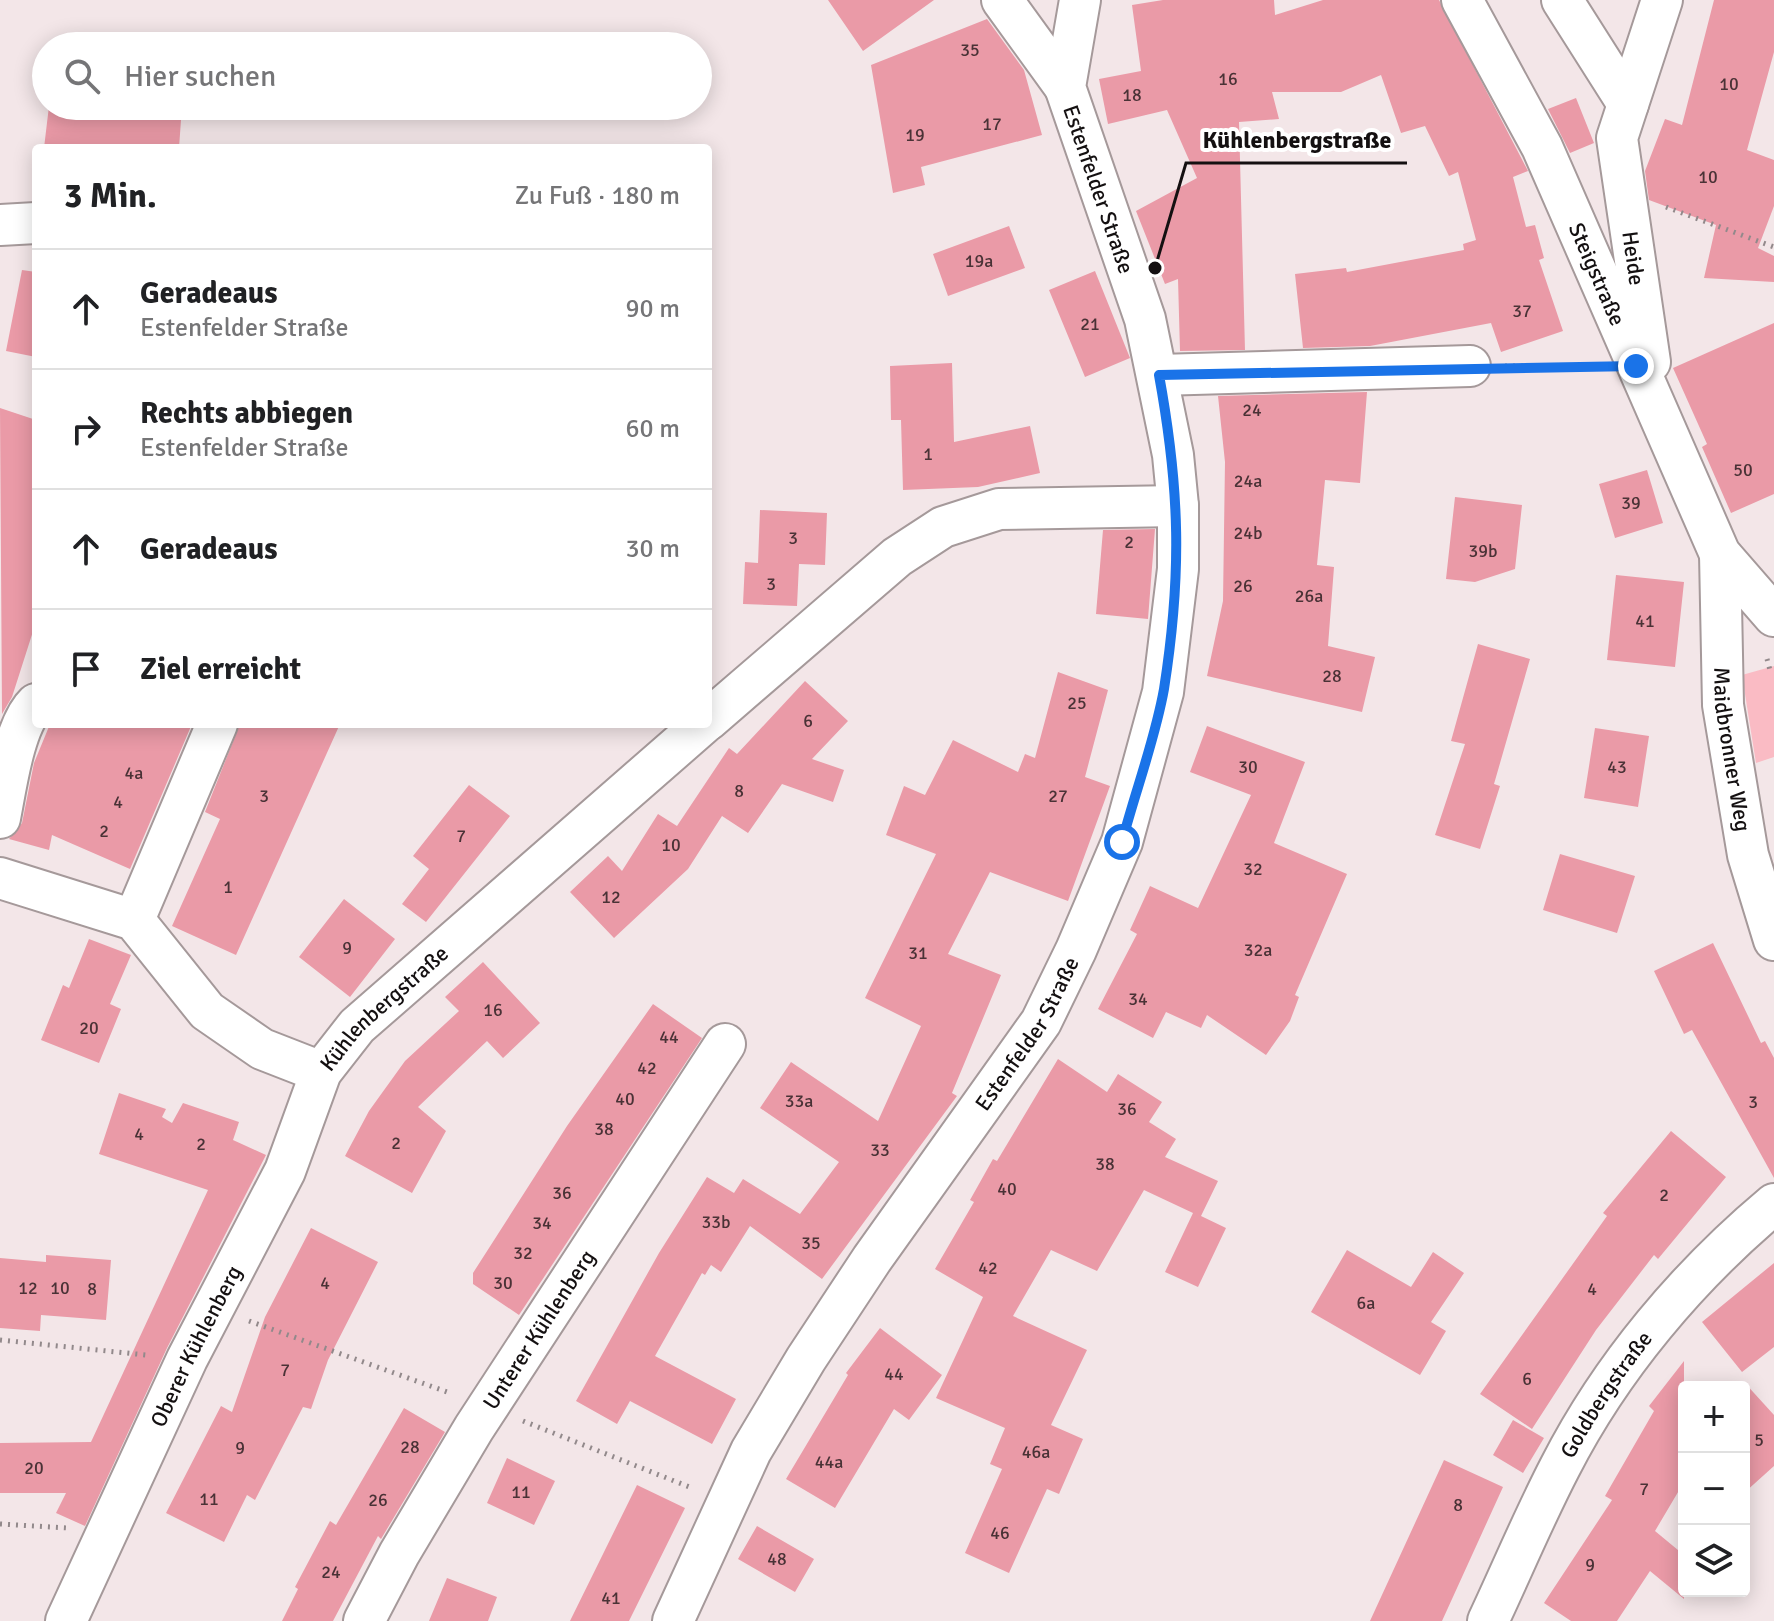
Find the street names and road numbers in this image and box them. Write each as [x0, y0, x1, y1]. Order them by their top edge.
street label: Estenfelder Straße [1057, 101, 1140, 277]
street label: Steigstraße [1563, 219, 1631, 330]
street label: Heide [1616, 229, 1651, 287]
street label: Maidbronner Weg [1708, 667, 1757, 833]
street label: Kühlenbergstraße [314, 940, 454, 1076]
street label: Estenfelder Straße [969, 952, 1085, 1116]
street label: Unterer Kühlenberg [477, 1245, 601, 1415]
street label: Oberer Kühlenberg [145, 1261, 247, 1431]
street label: Goldbergstraße [1554, 1326, 1658, 1463]

